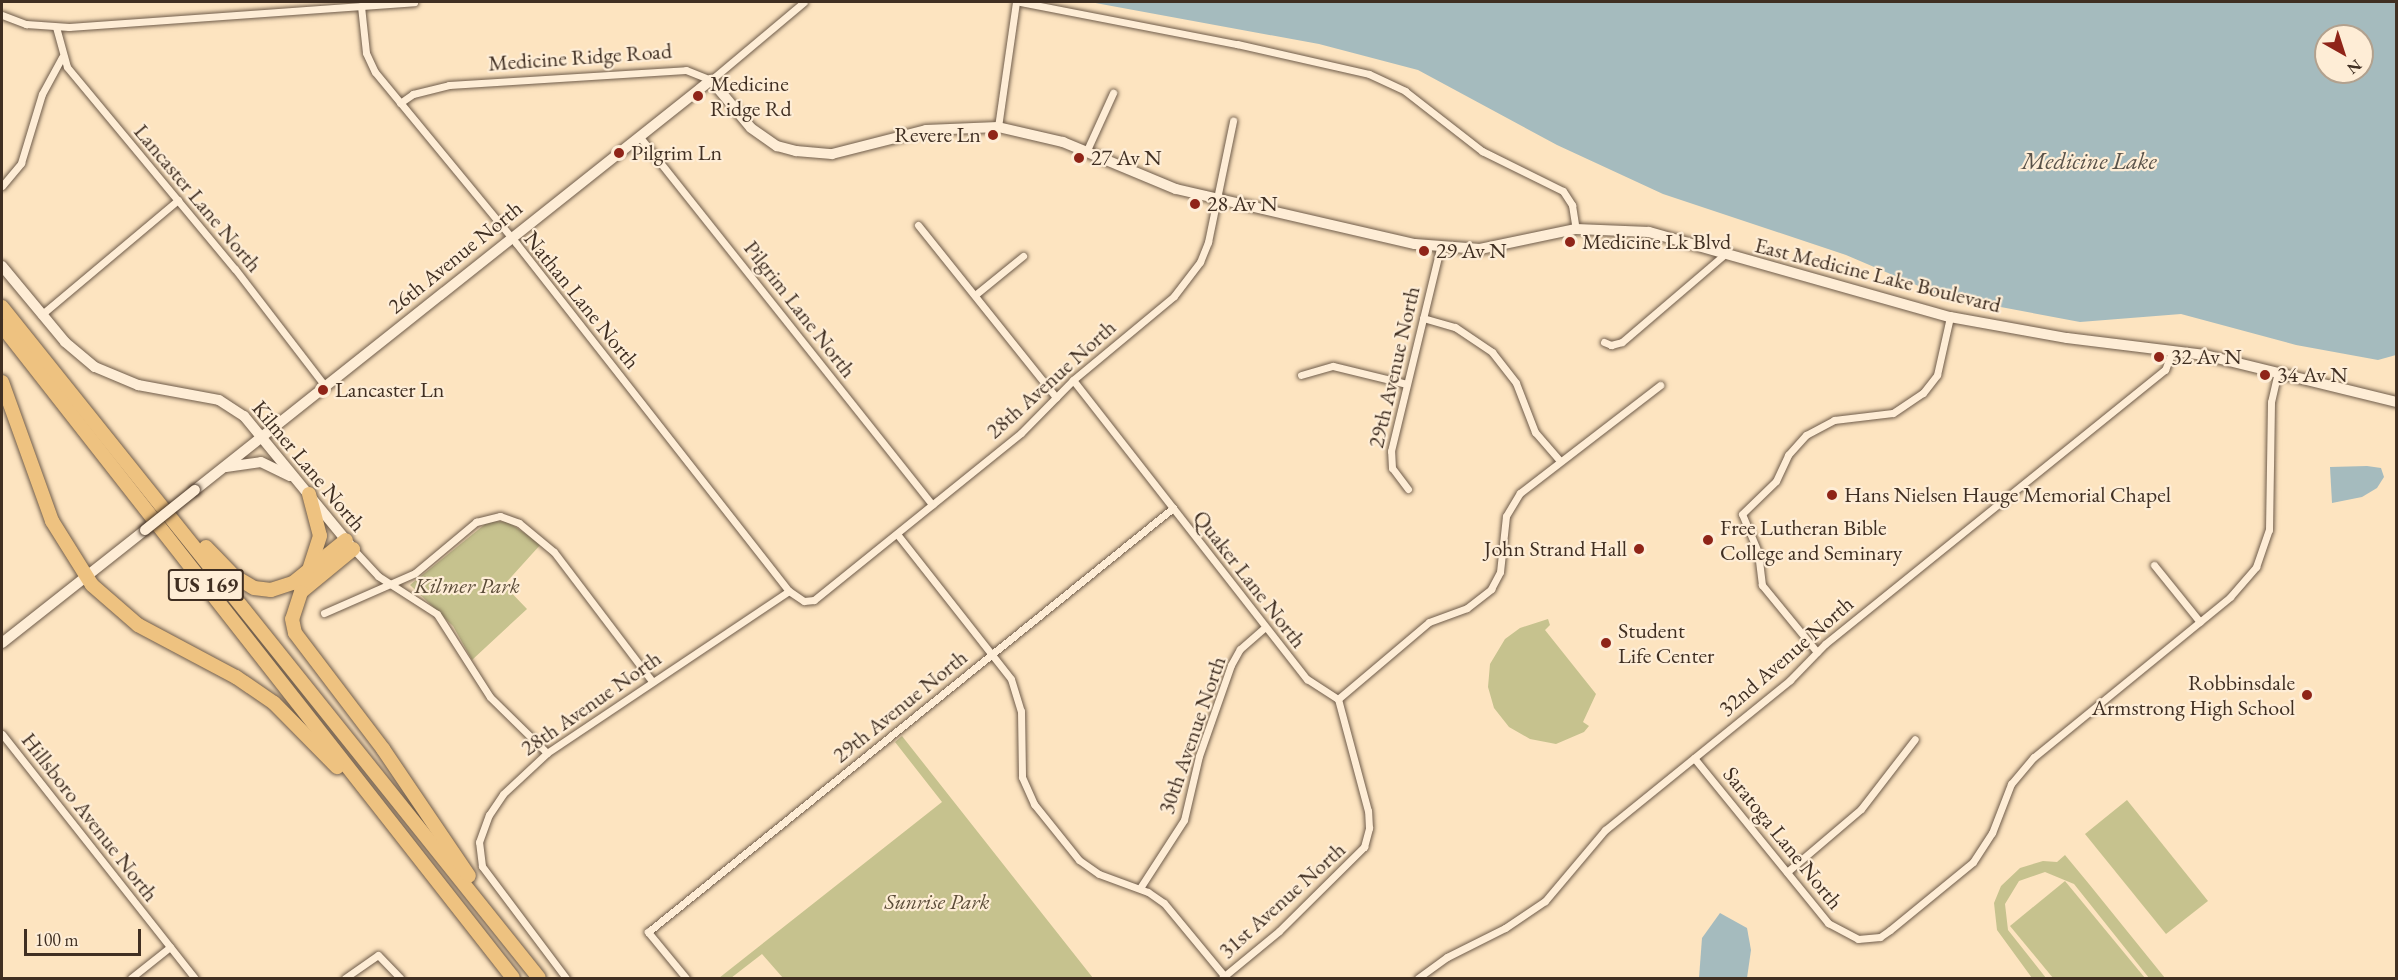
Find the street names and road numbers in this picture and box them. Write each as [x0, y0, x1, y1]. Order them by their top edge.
street label: Medicine Ridge Road [487, 37, 673, 77]
street label: Lancaster Lane North [128, 119, 268, 277]
street label: 26th Avenue North [383, 195, 527, 319]
street label: Nathan Lane North [518, 226, 646, 374]
street label: East Medicine Lake Boulevard [1752, 232, 2004, 318]
street label: Pilgrim Lane North [738, 235, 862, 383]
street label: 29th Avenue North [1363, 284, 1425, 450]
street label: 28th Avenue North [981, 314, 1121, 444]
street label: Kilmer Lane North [246, 395, 372, 537]
street label: Quaker Lane North [1188, 505, 1312, 653]
road number: US 169 [167, 567, 245, 603]
street label: 32nd Avenue North [1713, 590, 1859, 722]
street label: 29th Avenue North [828, 644, 972, 768]
street label: 28th Avenue North [516, 645, 666, 761]
street label: 30th Avenue North [1153, 653, 1231, 817]
street label: Hillsboro Avenue North [16, 727, 164, 907]
street label: Saratoga Lane North [1717, 761, 1849, 915]
street label: 31st Avenue North [1213, 836, 1351, 964]

